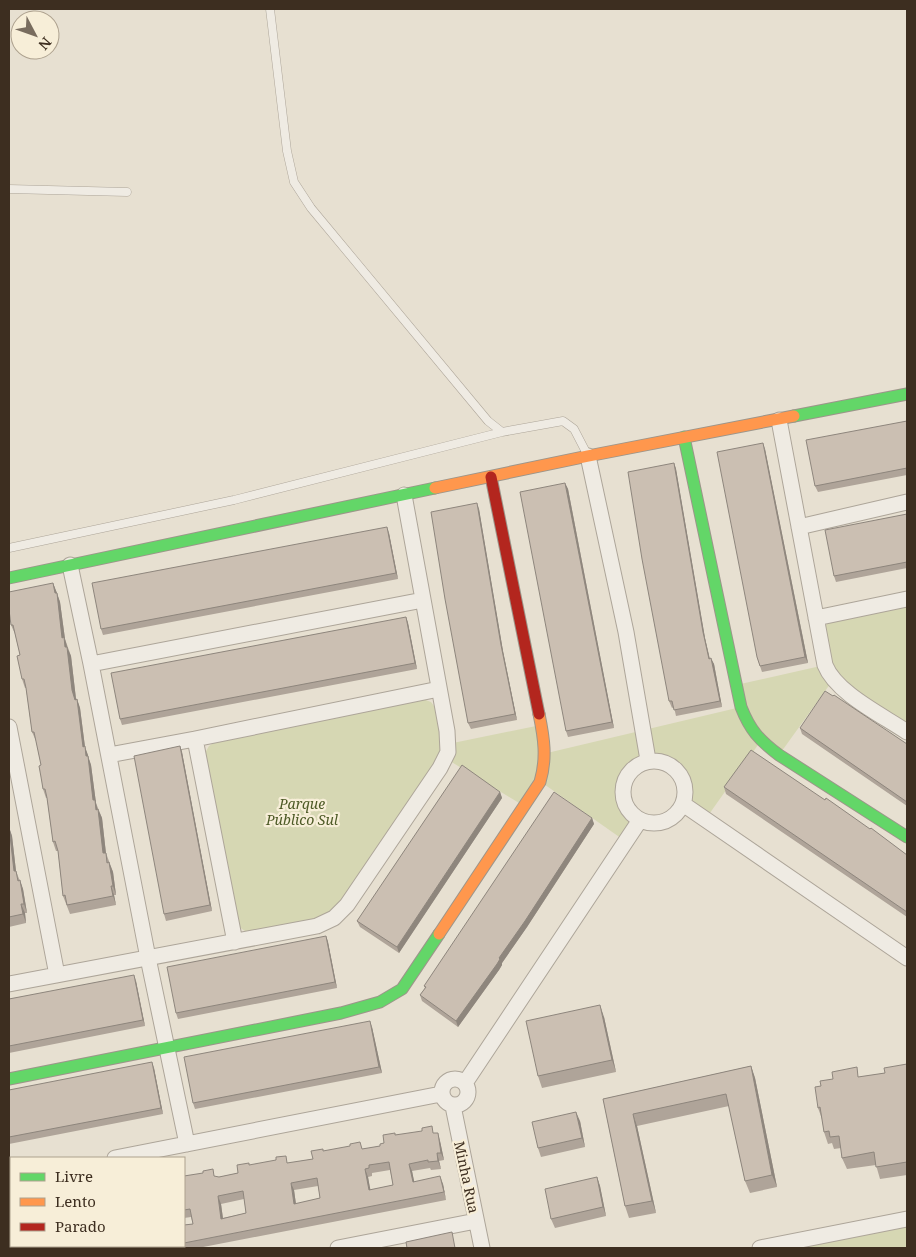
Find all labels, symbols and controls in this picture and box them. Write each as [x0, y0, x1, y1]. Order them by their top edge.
north arrow [10, 10, 60, 60]
text: N [34, 33, 56, 54]
park label: Parque Público Sul [265, 794, 339, 829]
street label: Minha Rua [450, 1139, 484, 1215]
legend [10, 1157, 185, 1247]
text: Livre [55, 1166, 93, 1186]
text: Lento [55, 1191, 96, 1211]
text: Parado [55, 1216, 106, 1236]

